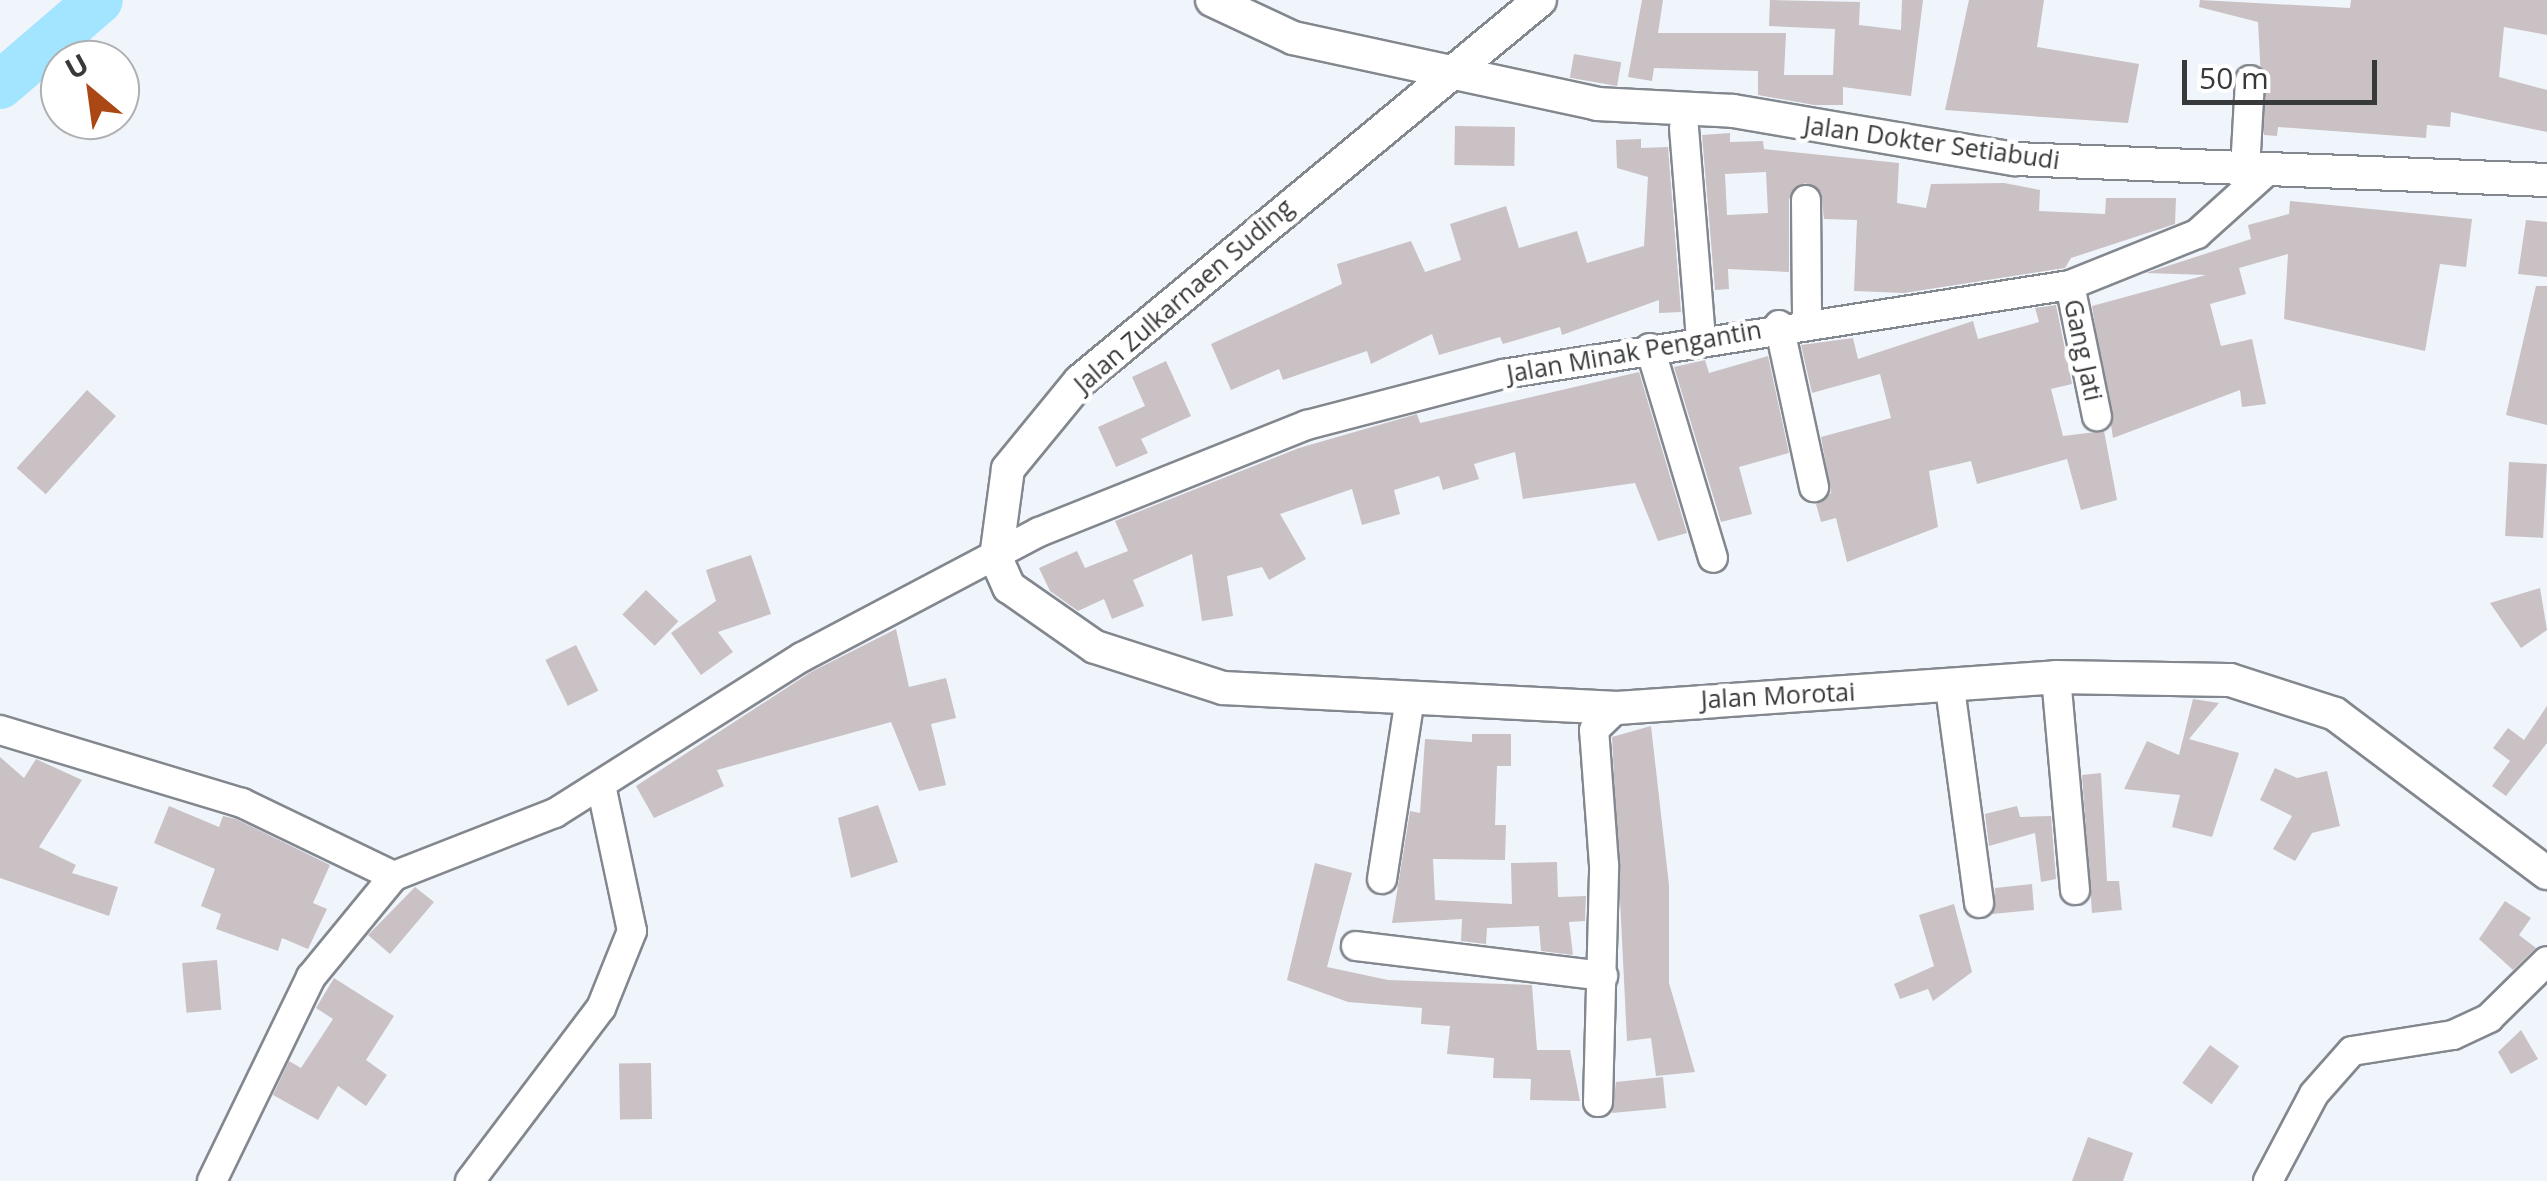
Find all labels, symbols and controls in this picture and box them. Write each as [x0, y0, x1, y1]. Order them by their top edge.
north arrow [40, 40, 140, 140]
scale bar [2187, 40, 2382, 102]
text: U [58, 44, 95, 87]
text: 50 m [2199, 57, 2269, 98]
street label: Jalan Dokter Setiabudi [1802, 109, 2062, 175]
street label: Jalan Zulkarnaen Suding [1067, 192, 1299, 398]
street label: Gang Jati [2059, 296, 2109, 404]
street label: Jalan Minak Pengantin [1504, 314, 1764, 388]
street label: Jalan Morotai [1700, 676, 1856, 714]

